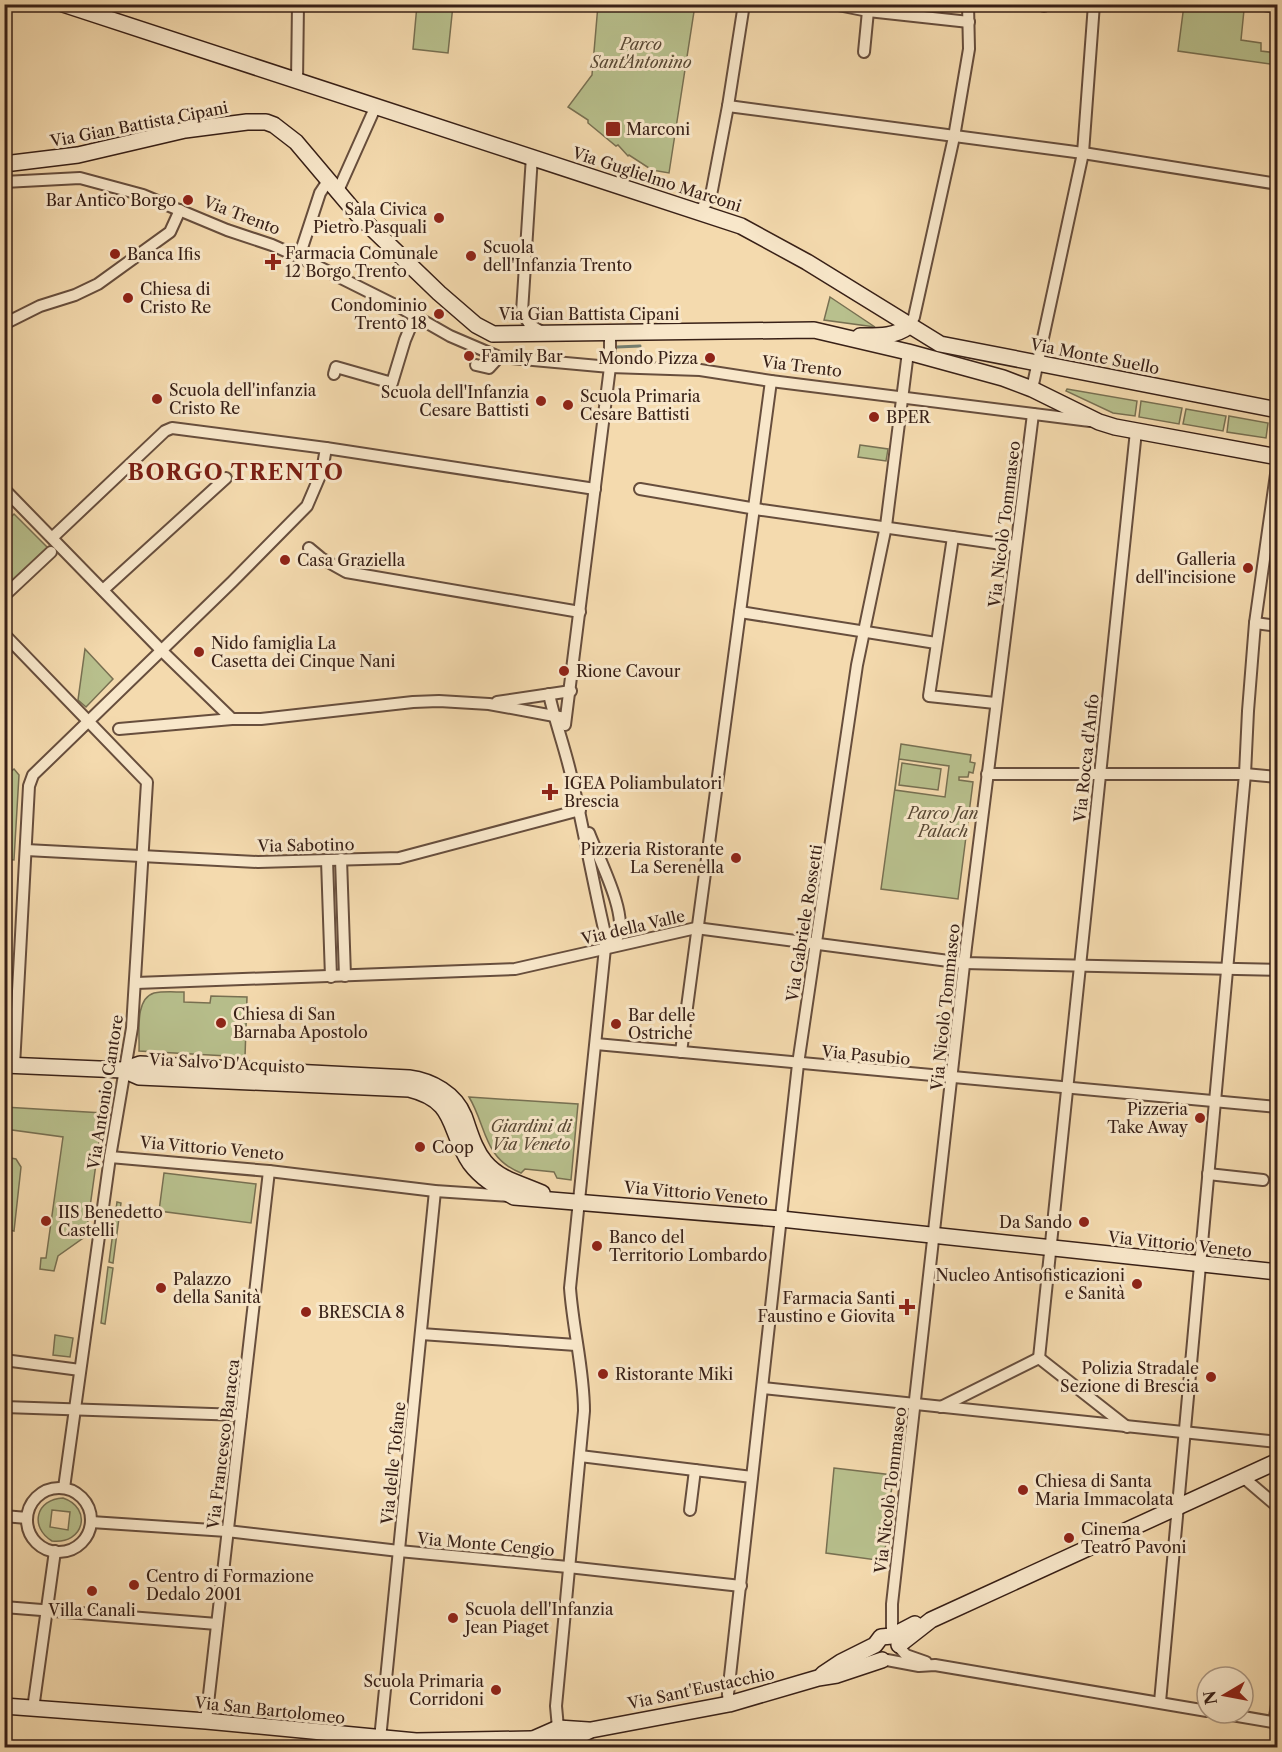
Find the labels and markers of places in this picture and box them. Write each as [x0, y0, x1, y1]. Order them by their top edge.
place label: Marconi [626, 119, 690, 139]
marker: Marconi [604, 120, 622, 138]
place label: Bar Antico Borgo [46, 190, 176, 210]
marker: Bar Antico Borgo [181, 193, 195, 207]
place label: Sala Civica Pietro Pasquali [313, 199, 428, 237]
marker: Sala Civica Pietro Pasquali [432, 211, 446, 225]
place label: Scuola dell'Infanzia Trento [483, 237, 632, 275]
place label: Farmacia Comunale 12 Borgo Trento [285, 243, 438, 281]
place label: Banca Ifis [127, 244, 201, 264]
marker: Banca Ifis [108, 247, 122, 261]
marker: Scuola dell'Infanzia Trento [464, 249, 478, 263]
marker: Farmacia Comunale 12 Borgo Trento [266, 255, 280, 269]
place label: Chiesa di Cristo Re [140, 279, 211, 317]
marker: Chiesa di Cristo Re [121, 291, 135, 305]
place label: Condominio Trento 18 [331, 295, 427, 333]
marker: Condominio Trento 18 [432, 307, 446, 321]
place label: Family Bar [481, 346, 563, 366]
place label: Mondo Pizza [598, 348, 699, 368]
marker: Family Bar [462, 349, 476, 363]
marker: Mondo Pizza [703, 351, 717, 365]
place label: Scuola dell'infanzia Cristo Re [169, 380, 317, 418]
place label: Scuola dell'Infanzia Cesare Battisti [381, 382, 530, 420]
place label: Scuola Primaria Cesare Battisti [580, 386, 701, 424]
marker: Scuola dell'infanzia Cristo Re [150, 392, 164, 406]
marker: Scuola dell'Infanzia Cesare Battisti [534, 394, 548, 408]
marker: Scuola Primaria Cesare Battisti [561, 398, 575, 412]
place label: BPER [886, 407, 932, 427]
marker: BPER [867, 410, 881, 424]
place label: Galleria dell'incisione [1136, 549, 1237, 587]
place label: Casa Graziella [297, 550, 406, 570]
marker: Casa Graziella [278, 553, 292, 567]
marker: Galleria dell'incisione [1241, 561, 1255, 575]
place label: Nido famiglia La Casetta dei Cinque Nani [211, 633, 396, 671]
marker: Nido famiglia La Casetta dei Cinque Nani [192, 645, 206, 659]
place label: Rione Cavour [576, 661, 681, 681]
marker: Rione Cavour [557, 664, 571, 678]
place label: IGEA Poliambulatori Brescia [564, 773, 722, 811]
marker: IGEA Poliambulatori Brescia [541, 783, 559, 801]
place label: Pizzeria Ristorante La Serenella [580, 839, 725, 877]
marker: Pizzeria Ristorante La Serenella [729, 851, 743, 865]
place label: Chiesa di San Barnaba Apostolo [233, 1004, 368, 1042]
place label: Bar delle Ostriche [628, 1005, 696, 1043]
marker: Chiesa di San Barnaba Apostolo [214, 1016, 228, 1030]
marker: Bar delle Ostriche [609, 1017, 623, 1031]
place label: Pizzeria Take Away [1107, 1099, 1189, 1137]
marker: Pizzeria Take Away [1193, 1111, 1207, 1125]
place label: Coop [432, 1137, 474, 1157]
marker: Coop [413, 1140, 427, 1154]
place label: IIS Benedetto Castelli [58, 1202, 163, 1240]
place label: Da Sando [999, 1212, 1072, 1232]
marker: IIS Benedetto Castelli [39, 1214, 53, 1228]
marker: Da Sando [1077, 1215, 1091, 1229]
place label: Banco del Territorio Lombardo [609, 1227, 767, 1265]
marker: Banco del Territorio Lombardo [590, 1239, 604, 1253]
place label: Nucleo Antisofisticazioni e Sanità [935, 1265, 1126, 1303]
place label: Palazzo della Sanità [173, 1269, 261, 1307]
marker: Nucleo Antisofisticazioni e Sanità [1130, 1277, 1144, 1291]
marker: Palazzo della Sanità [154, 1281, 168, 1295]
place label: Farmacia Santi Faustino e Giovita [757, 1288, 896, 1326]
marker: Farmacia Santi Faustino e Giovita [900, 1300, 914, 1314]
place label: BRESCIA 8 [318, 1302, 405, 1322]
marker: BRESCIA 8 [299, 1305, 313, 1319]
place label: Polizia Stradale Sezione di Brescia [1060, 1358, 1200, 1396]
place label: Ristorante Miki [615, 1364, 733, 1384]
marker: Ristorante Miki [596, 1367, 610, 1381]
marker: Polizia Stradale Sezione di Brescia [1204, 1370, 1218, 1384]
place label: Chiesa di Santa Maria Immacolata [1035, 1471, 1174, 1509]
marker: Chiesa di Santa Maria Immacolata [1016, 1483, 1030, 1497]
place label: Cinema Teatro Pavoni [1081, 1519, 1187, 1557]
marker: Cinema Teatro Pavoni [1062, 1531, 1076, 1545]
place label: Centro di Formazione Dedalo 2001 [146, 1566, 314, 1604]
marker: Centro di Formazione Dedalo 2001 [127, 1578, 141, 1592]
marker: Villa Canali [85, 1584, 99, 1598]
place label: Scuola dell'Infanzia Jean Piaget [462, 1599, 614, 1637]
place label: Villa Canali [47, 1600, 136, 1620]
marker: Scuola dell'Infanzia Jean Piaget [446, 1611, 460, 1625]
place label: Scuola Primaria Corridoni [364, 1671, 485, 1709]
marker: Scuola Primaria Corridoni [489, 1683, 503, 1697]

